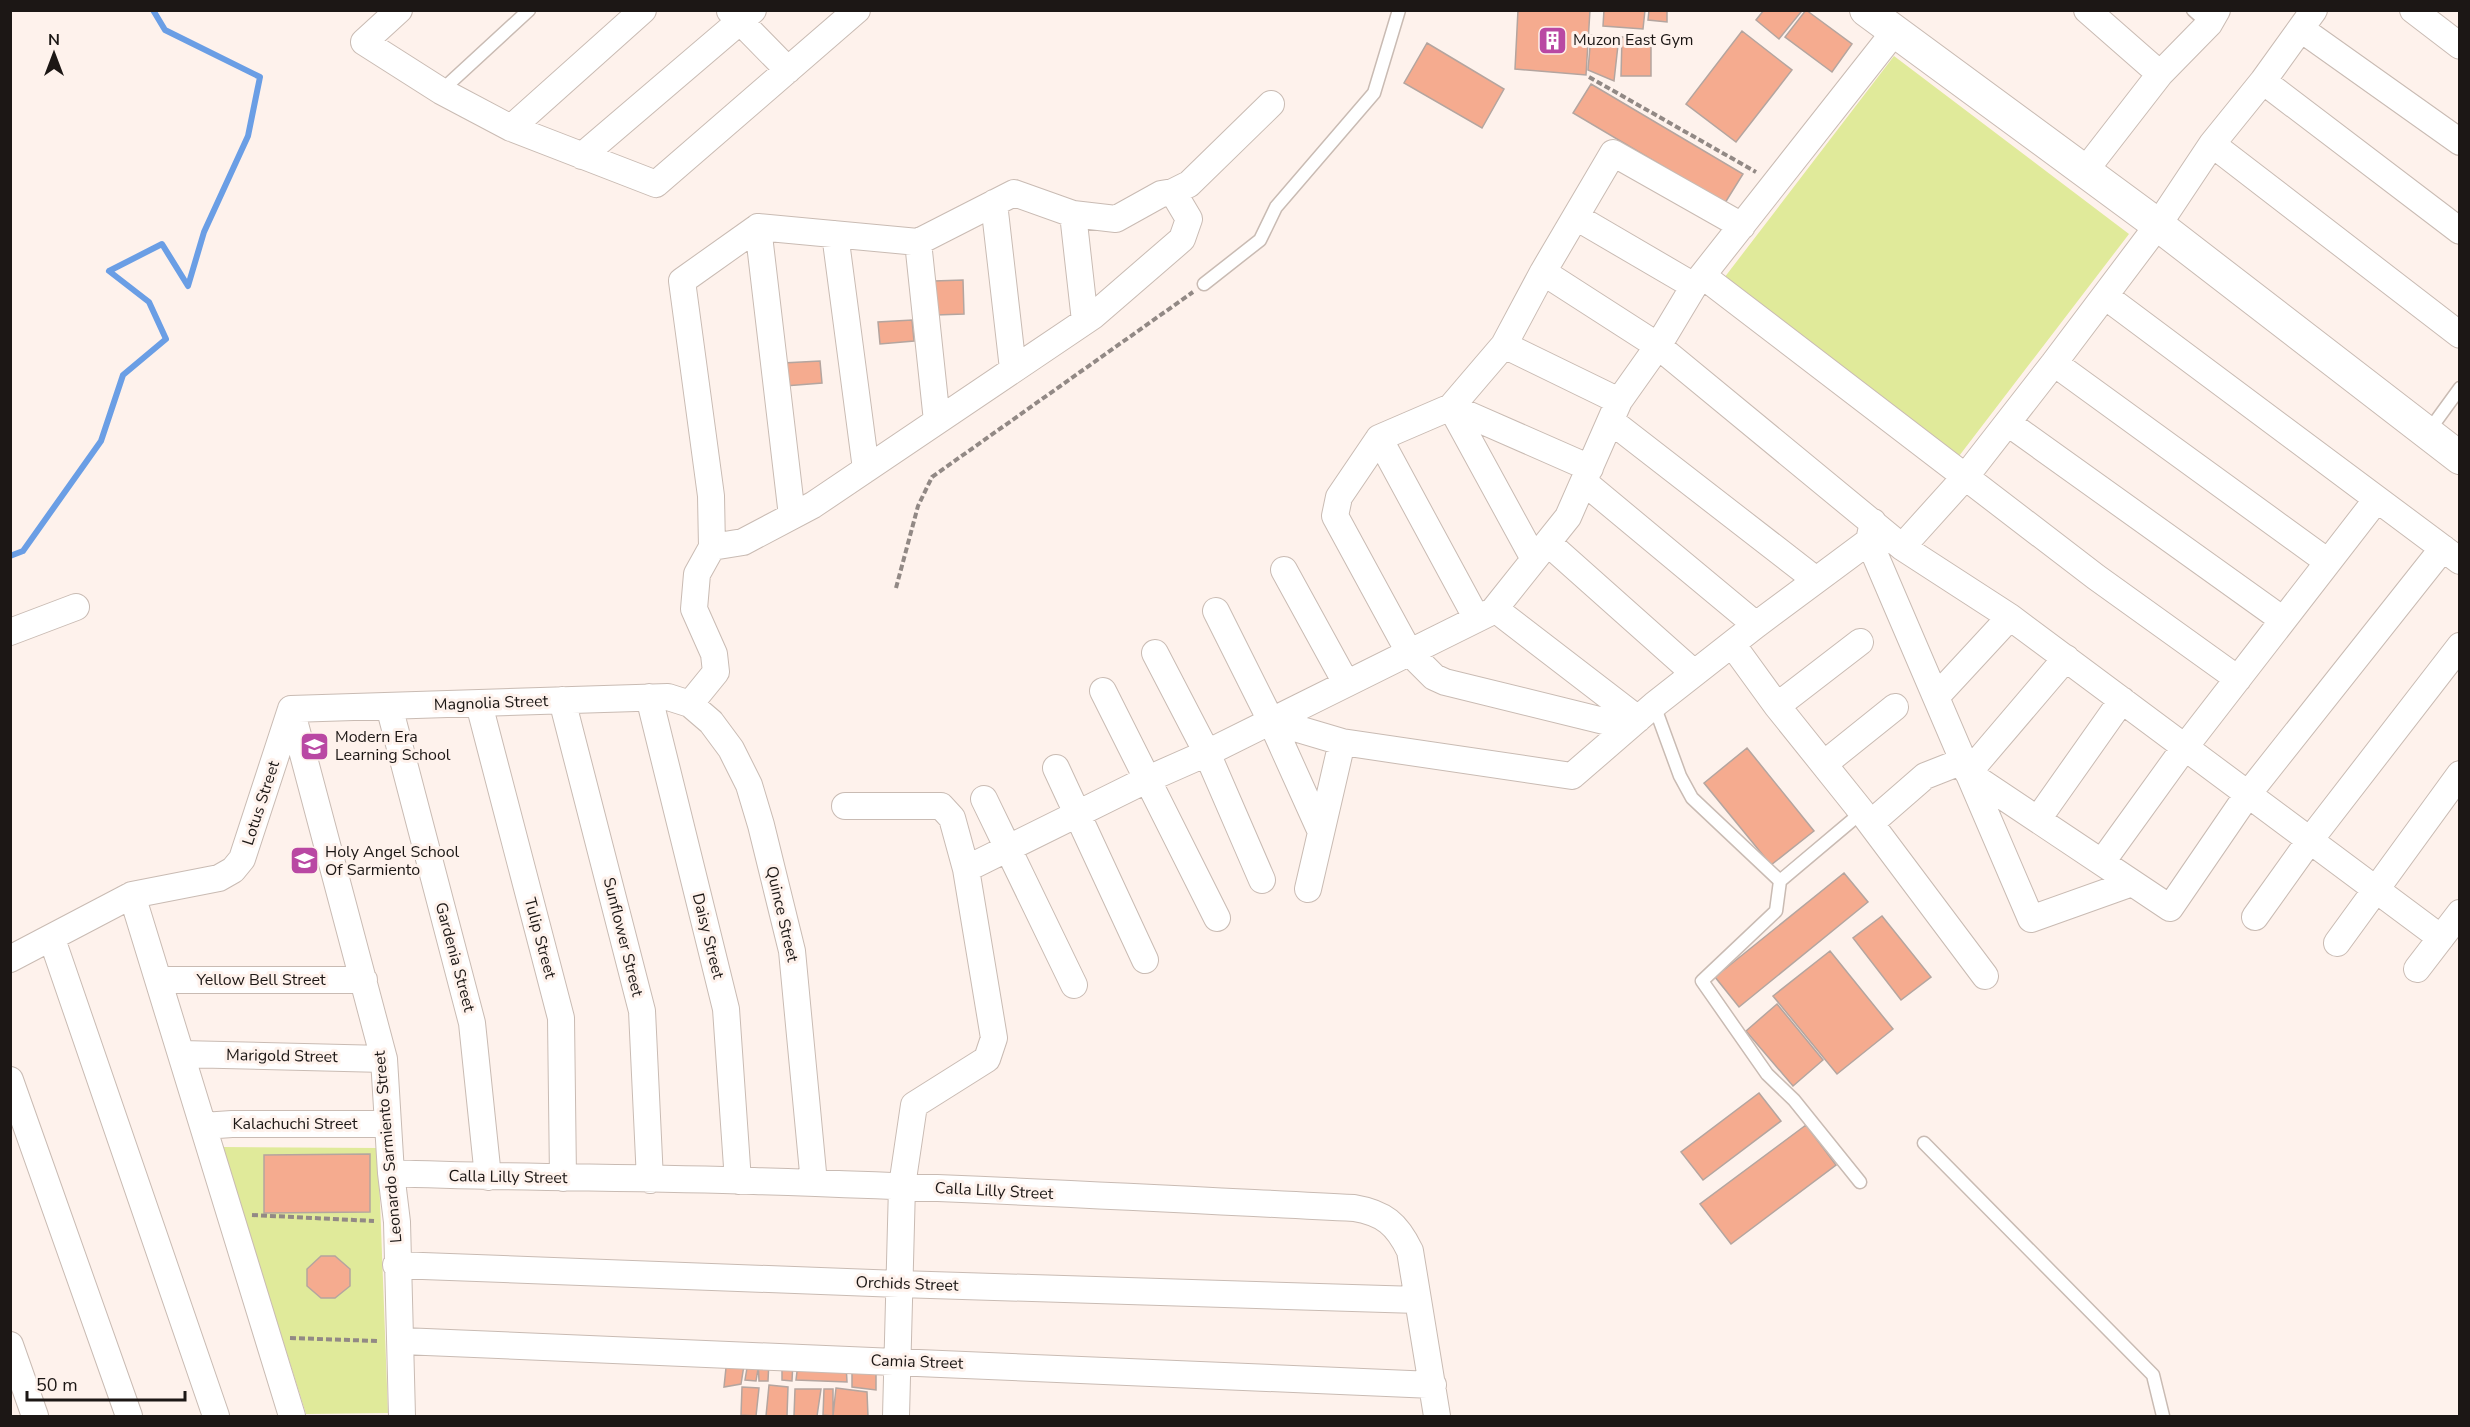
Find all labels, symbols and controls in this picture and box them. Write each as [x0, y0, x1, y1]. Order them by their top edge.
north arrow [24, 24, 84, 84]
building icon: Muzon East Gym [1536, 24, 1568, 56]
text: N [48, 29, 60, 51]
place label: Muzon East Gym [1573, 29, 1694, 51]
street label: Magnolia Street [434, 690, 549, 716]
place label: Modern Era Learning School [335, 726, 451, 766]
school or university icon: Modern Era Learning School [298, 730, 330, 762]
street label: Lotus Street [237, 758, 285, 848]
place label: Holy Angel School Of Sarmiento [325, 841, 460, 881]
school or university icon: Holy Angel School Of Sarmiento [288, 845, 320, 877]
street label: Quince Street [760, 864, 804, 964]
street label: Sunflower Street [598, 875, 649, 999]
street label: Daisy Street [687, 891, 729, 982]
street label: Tulip Street [519, 895, 561, 981]
street label: Gardenia Street [430, 900, 480, 1015]
street label: Yellow Bell Street [195, 969, 326, 991]
street label: Marigold Street [226, 1044, 338, 1068]
street label: Leonardo Sarmiento Street [369, 1050, 407, 1244]
street label: Kalachuchi Street [232, 1113, 358, 1135]
street label: Calla Lilly Street [448, 1165, 568, 1189]
street label: Calla Lilly Street [934, 1177, 1054, 1205]
street label: Orchids Street [855, 1271, 959, 1297]
street label: Camia Street [870, 1349, 964, 1375]
scale bar [27, 1364, 184, 1402]
text: 50 m [36, 1373, 78, 1397]

